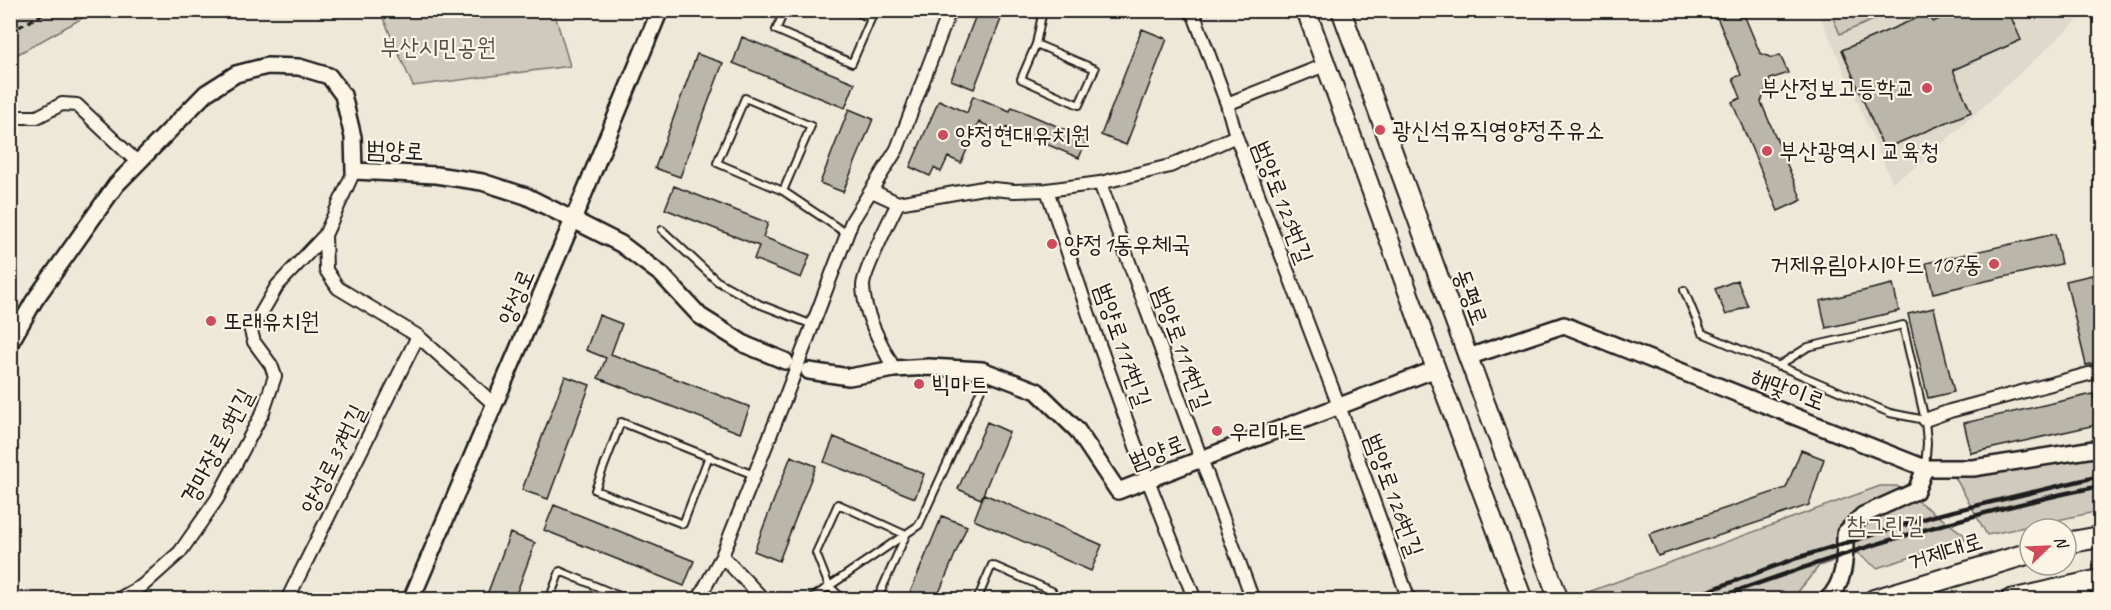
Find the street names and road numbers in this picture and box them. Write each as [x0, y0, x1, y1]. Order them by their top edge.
street label: 범양로 [365, 134, 425, 166]
street label: 범양로125번길 [1246, 136, 1320, 268]
street label: 양성로 [491, 264, 541, 330]
street label: 동평로 [1447, 265, 1495, 329]
street label: 범양로117번길 [1088, 279, 1158, 411]
street label: 범양로119번길 [1146, 282, 1218, 414]
street label: 해맞이로 [1747, 361, 1829, 417]
street label: 경마장로5번길 [174, 383, 260, 509]
street label: 양성로37번길 [294, 399, 372, 519]
street label: 범양로 [1125, 428, 1189, 476]
street label: 범양로126번길 [1358, 429, 1430, 561]
street label: 거제대로 [1904, 525, 1986, 577]

